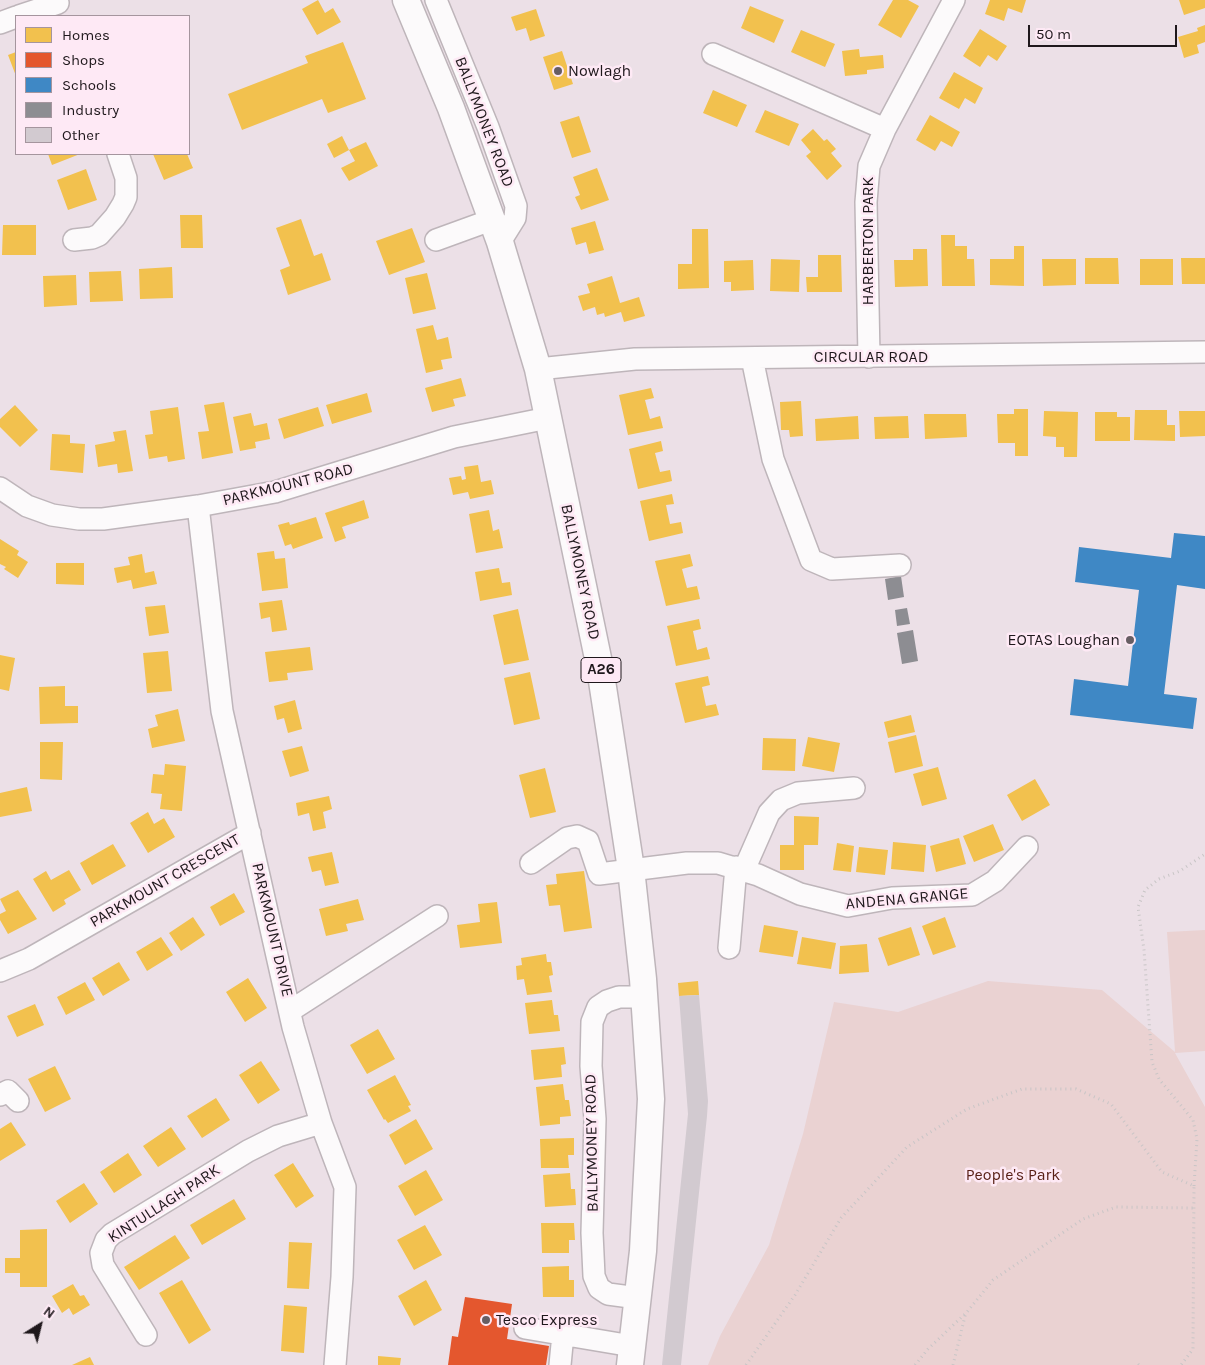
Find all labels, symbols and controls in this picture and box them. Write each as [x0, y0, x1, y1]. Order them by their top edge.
legend [15, 15, 190, 155]
scale bar [1030, 15, 1179, 47]
text: 50 m [1036, 25, 1071, 43]
text: Homes [62, 26, 110, 44]
text: Shops [62, 51, 105, 69]
street label: BALLYMONEY ROAD [450, 54, 518, 190]
place label: Nowlagh [568, 61, 631, 81]
marker: Nowlagh [552, 65, 564, 77]
text: Schools [62, 76, 116, 94]
text: Industry [62, 101, 119, 119]
text: Other [62, 126, 100, 144]
street label: HARBERTON PARK [858, 177, 878, 305]
street label: CIRCULAR ROAD [814, 347, 928, 367]
street label: PARKMOUNT ROAD [221, 459, 355, 511]
street label: BALLYMONEY ROAD [556, 502, 604, 642]
place label: EOTAS Loughan [1008, 630, 1120, 650]
marker: EOTAS Loughan [1124, 634, 1136, 646]
road number: A26 [581, 658, 621, 682]
street label: PARKMOUNT CRESCENT [87, 830, 243, 932]
street label: PARKMOUNT DRIVE [247, 861, 297, 999]
street label: ANDENA GRANGE [845, 884, 969, 914]
street label: BALLYMONEY ROAD [581, 1074, 603, 1212]
street label: KINTULLAGH PARK [104, 1161, 224, 1247]
park label: People's Park [966, 1165, 1060, 1185]
north arrow [15, 1300, 65, 1350]
text: N [40, 1303, 58, 1322]
place label: Tesco Express [496, 1310, 598, 1330]
marker: Tesco Express [480, 1314, 492, 1326]

